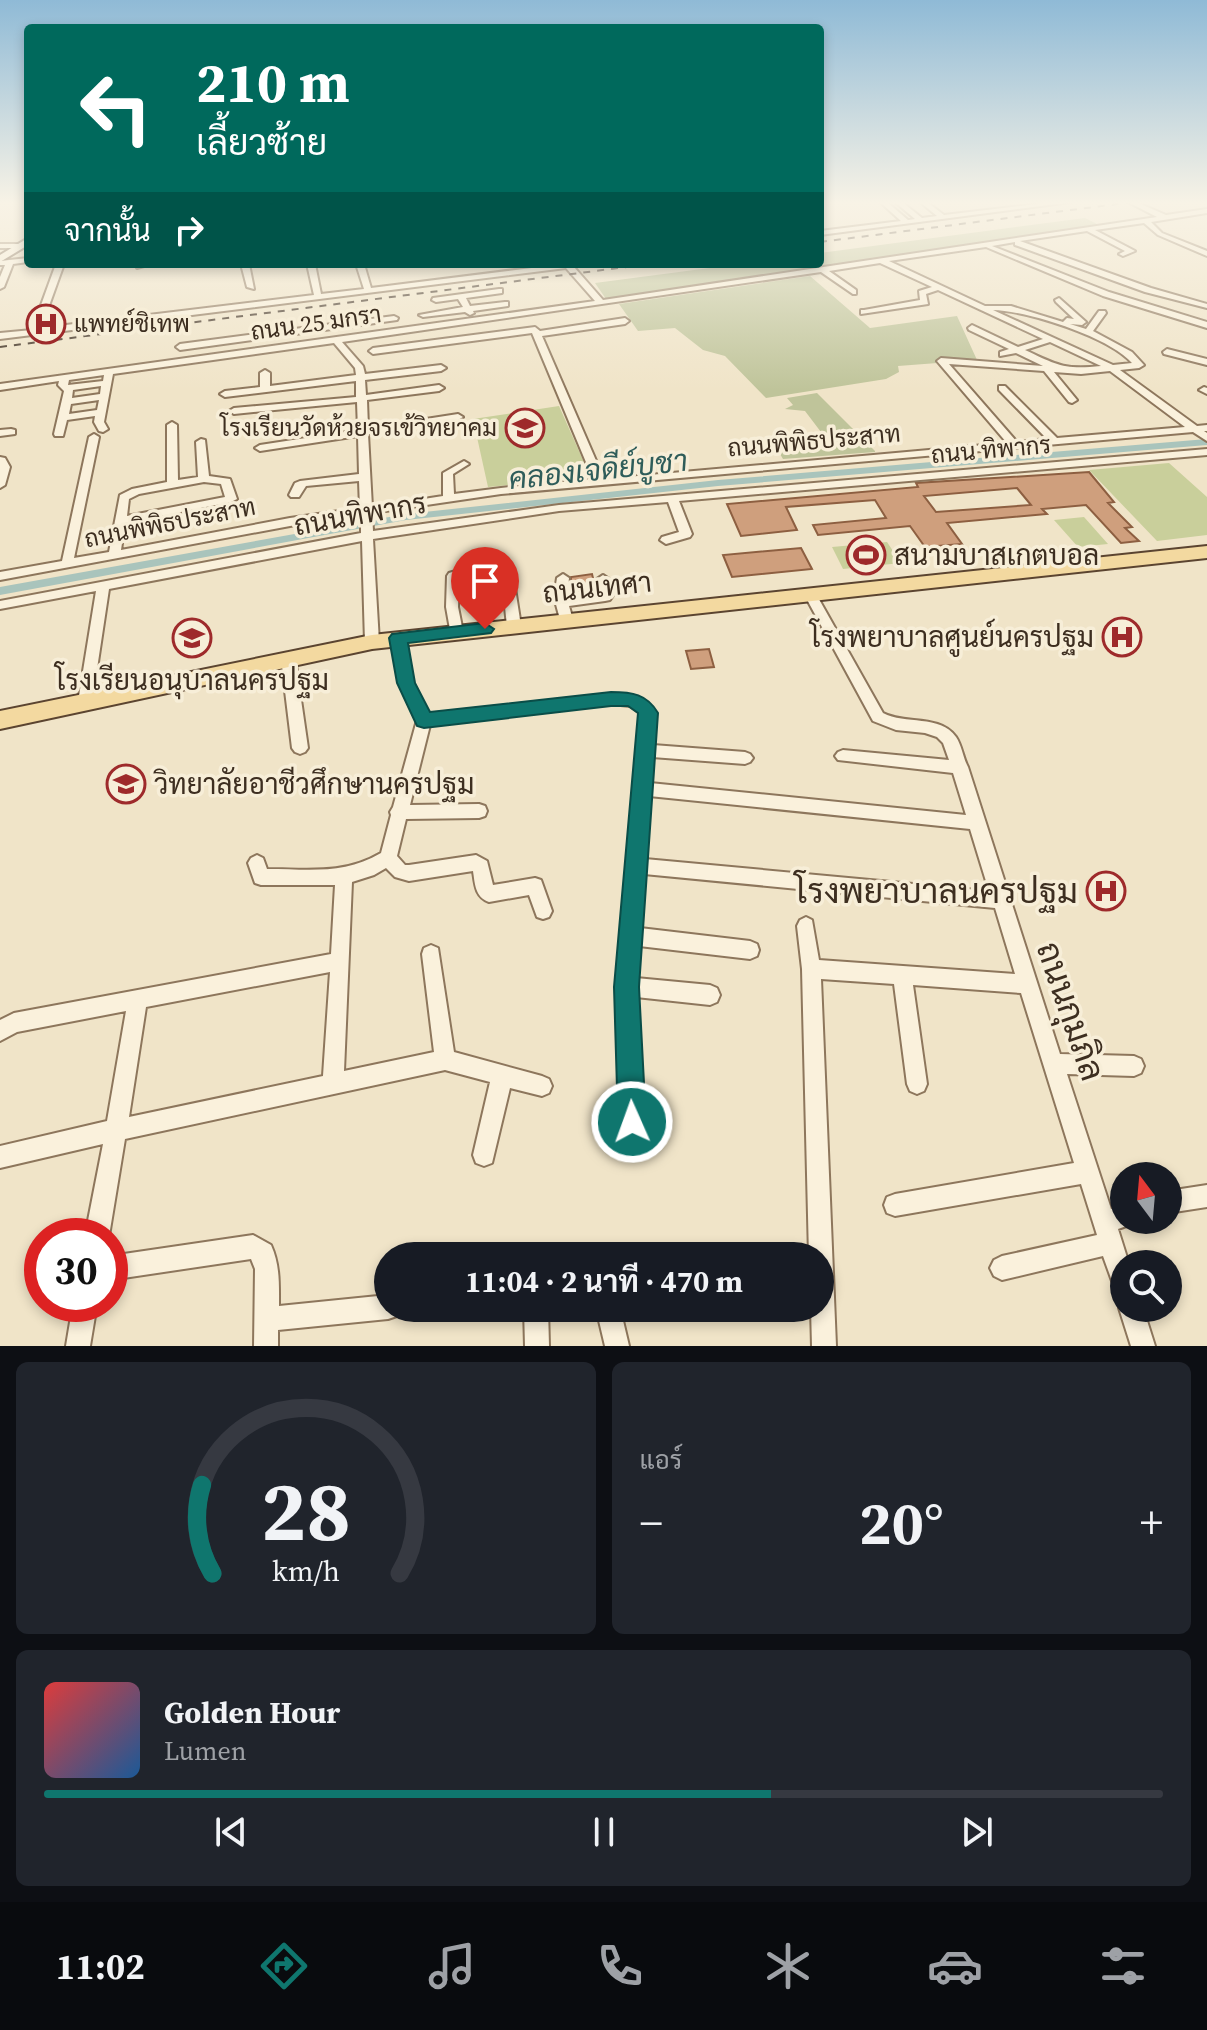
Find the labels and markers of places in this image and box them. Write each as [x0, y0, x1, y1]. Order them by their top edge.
hospital icon: แพทย์ชิเทพ [25, 303, 67, 345]
place label: แพทย์ชิเทพ [74, 307, 190, 340]
school or university icon: โรงเรียนวัดห้วยจรเข้วิทยาคม [504, 407, 546, 449]
place label: โรงเรียนวัดห้วยจรเข้วิทยาคม [218, 411, 497, 444]
sports icon: สนามบาสเกตบอล [845, 534, 887, 576]
place label: สนามบาสเกตบอล [894, 536, 1099, 574]
pin [451, 547, 519, 629]
hospital icon: โรงพยาบาลศูนย์นครปฐม [1101, 616, 1143, 658]
school or university icon: โรงเรียนอนุบาลนครปฐม [171, 617, 213, 659]
place label: โรงพยาบาลศูนย์นครปฐม [808, 618, 1094, 657]
place label: โรงเรียนอนุบาลนครปฐม [53, 661, 329, 700]
school or university icon: วิทยาลัยอาชีวศึกษานครปฐม [105, 763, 147, 805]
place label: วิทยาลัยอาชีวศึกษานครปฐม [153, 765, 474, 803]
place label: โรงพยาบาลนครปฐม [793, 868, 1078, 914]
hospital icon: โรงพยาบาลนครปฐม [1085, 870, 1127, 912]

